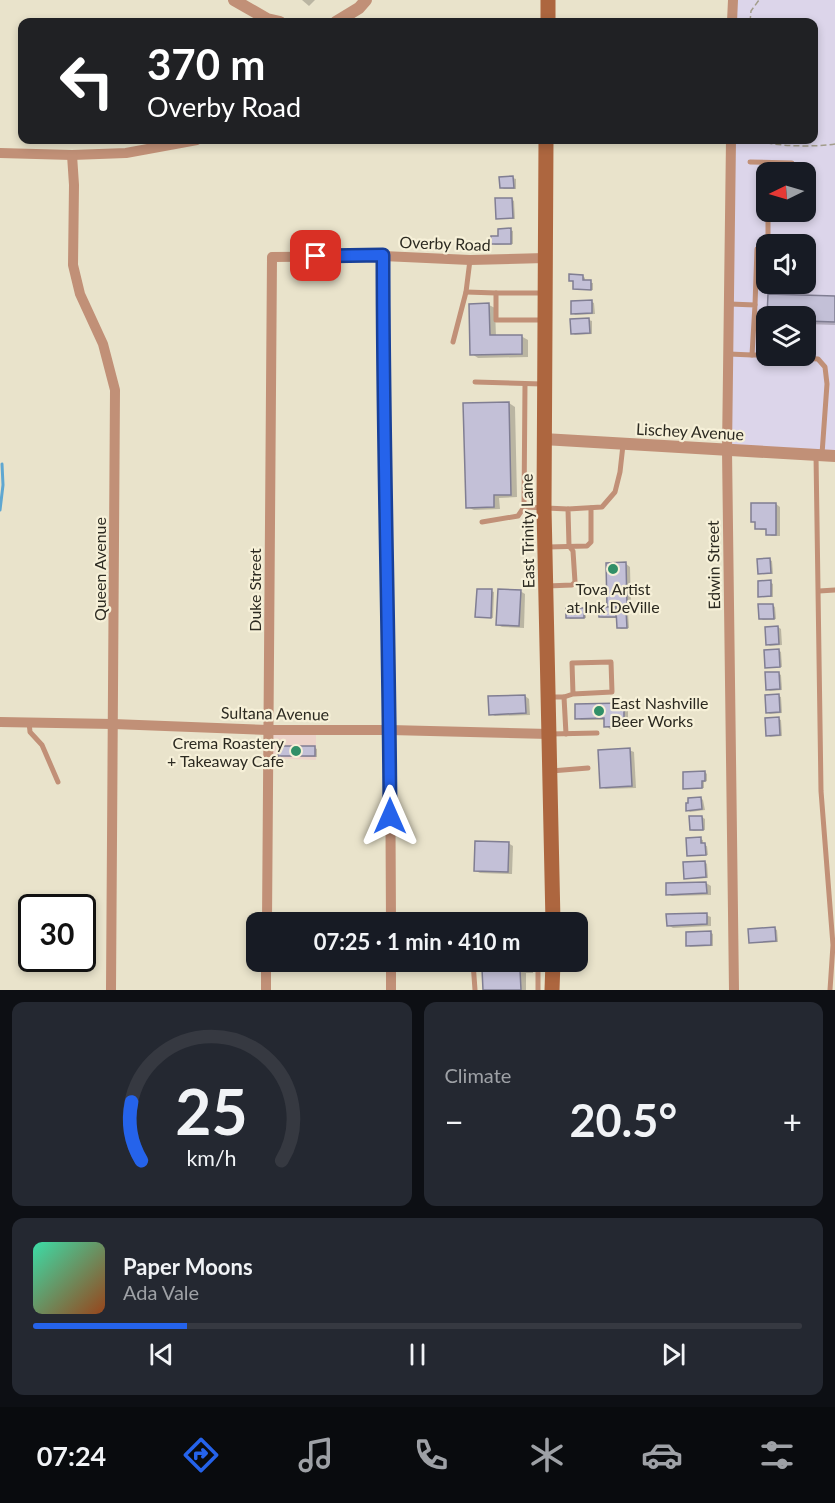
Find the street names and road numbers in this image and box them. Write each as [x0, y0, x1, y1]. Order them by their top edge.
street label: Overby Road [399, 232, 491, 254]
street label: Lischey Avenue [635, 419, 745, 443]
street label: East Trinity Lane [517, 473, 537, 589]
street label: Queen Avenue [90, 517, 109, 621]
street label: Edwin Street [703, 520, 723, 610]
street label: Duke Street [245, 548, 264, 632]
street label: Sultana Avenue [221, 703, 329, 723]

